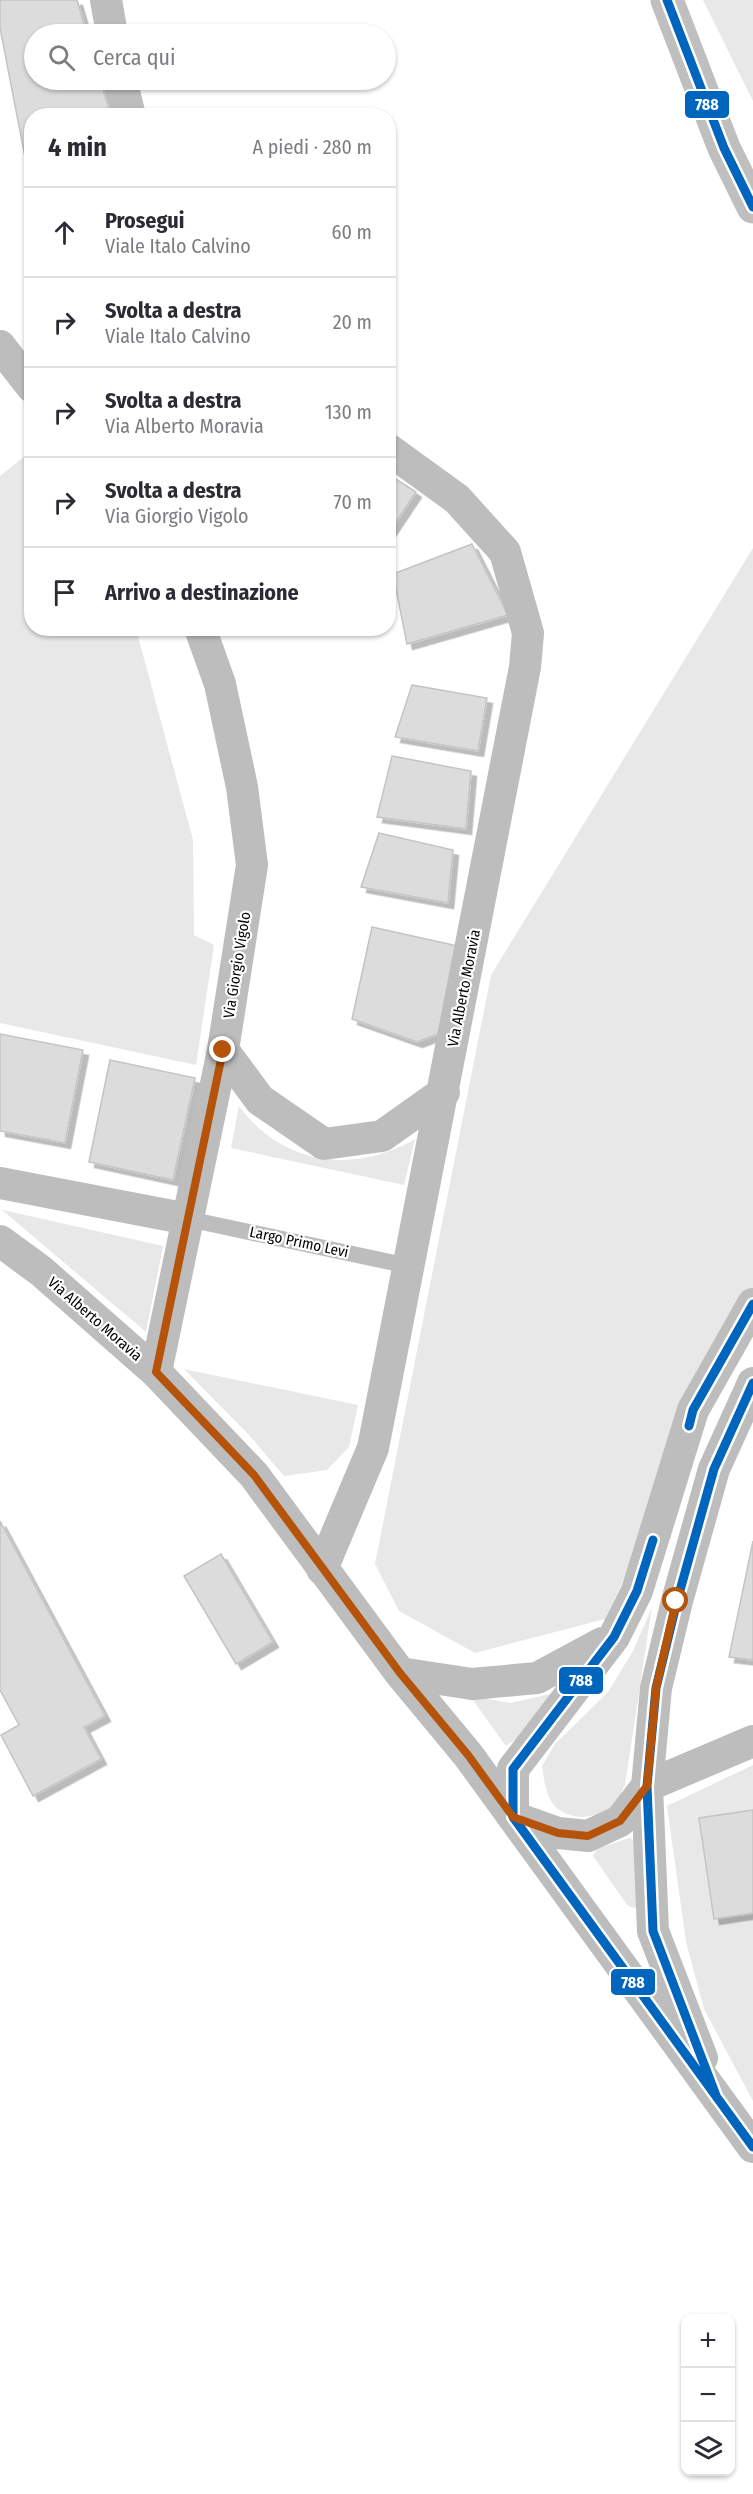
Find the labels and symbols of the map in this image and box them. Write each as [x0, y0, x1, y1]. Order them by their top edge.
line badge: 788 [684, 90, 730, 119]
text: 788 [695, 95, 719, 114]
street label: Via Giorgio Vigolo [220, 910, 254, 1020]
street label: Via Alberto Moravia [444, 928, 484, 1048]
route end [209, 1036, 235, 1062]
street label: Largo Primo Levi [248, 1223, 350, 1261]
street label: Via Alberto Moravia [44, 1273, 146, 1365]
route start [662, 1587, 688, 1613]
line badge: 788 [558, 1666, 604, 1695]
text: 788 [569, 1671, 593, 1690]
line badge: 788 [610, 1968, 656, 1996]
text: 788 [621, 1973, 645, 1992]

